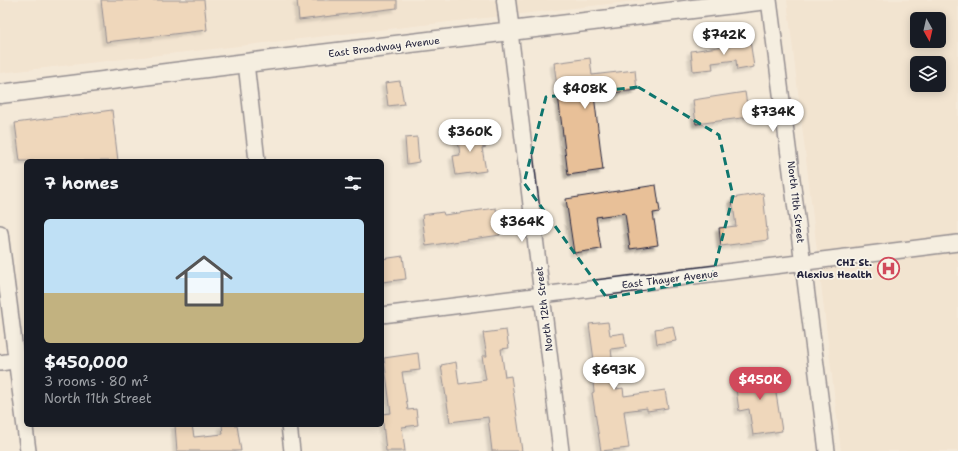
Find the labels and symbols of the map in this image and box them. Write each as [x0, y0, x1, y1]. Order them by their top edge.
north arrow [910, 12, 946, 48]
pin: $742K [696, 22, 752, 56]
street label: East Broadway Avenue [327, 34, 441, 60]
pin: $408K [557, 76, 613, 110]
pin: $734K [745, 99, 801, 133]
pin: $360K [442, 119, 498, 153]
street label: North 11th Street [785, 160, 807, 244]
pin: $364K [494, 209, 550, 243]
hospital icon: CHI St. Alexius Health [875, 255, 901, 281]
place label: CHI St. Alexius Health [796, 256, 872, 281]
street label: North 12th Street [532, 266, 556, 352]
street label: East Thayer Avenue [621, 267, 719, 291]
pin: $693K [586, 357, 642, 391]
pin: $450K [732, 367, 788, 401]

